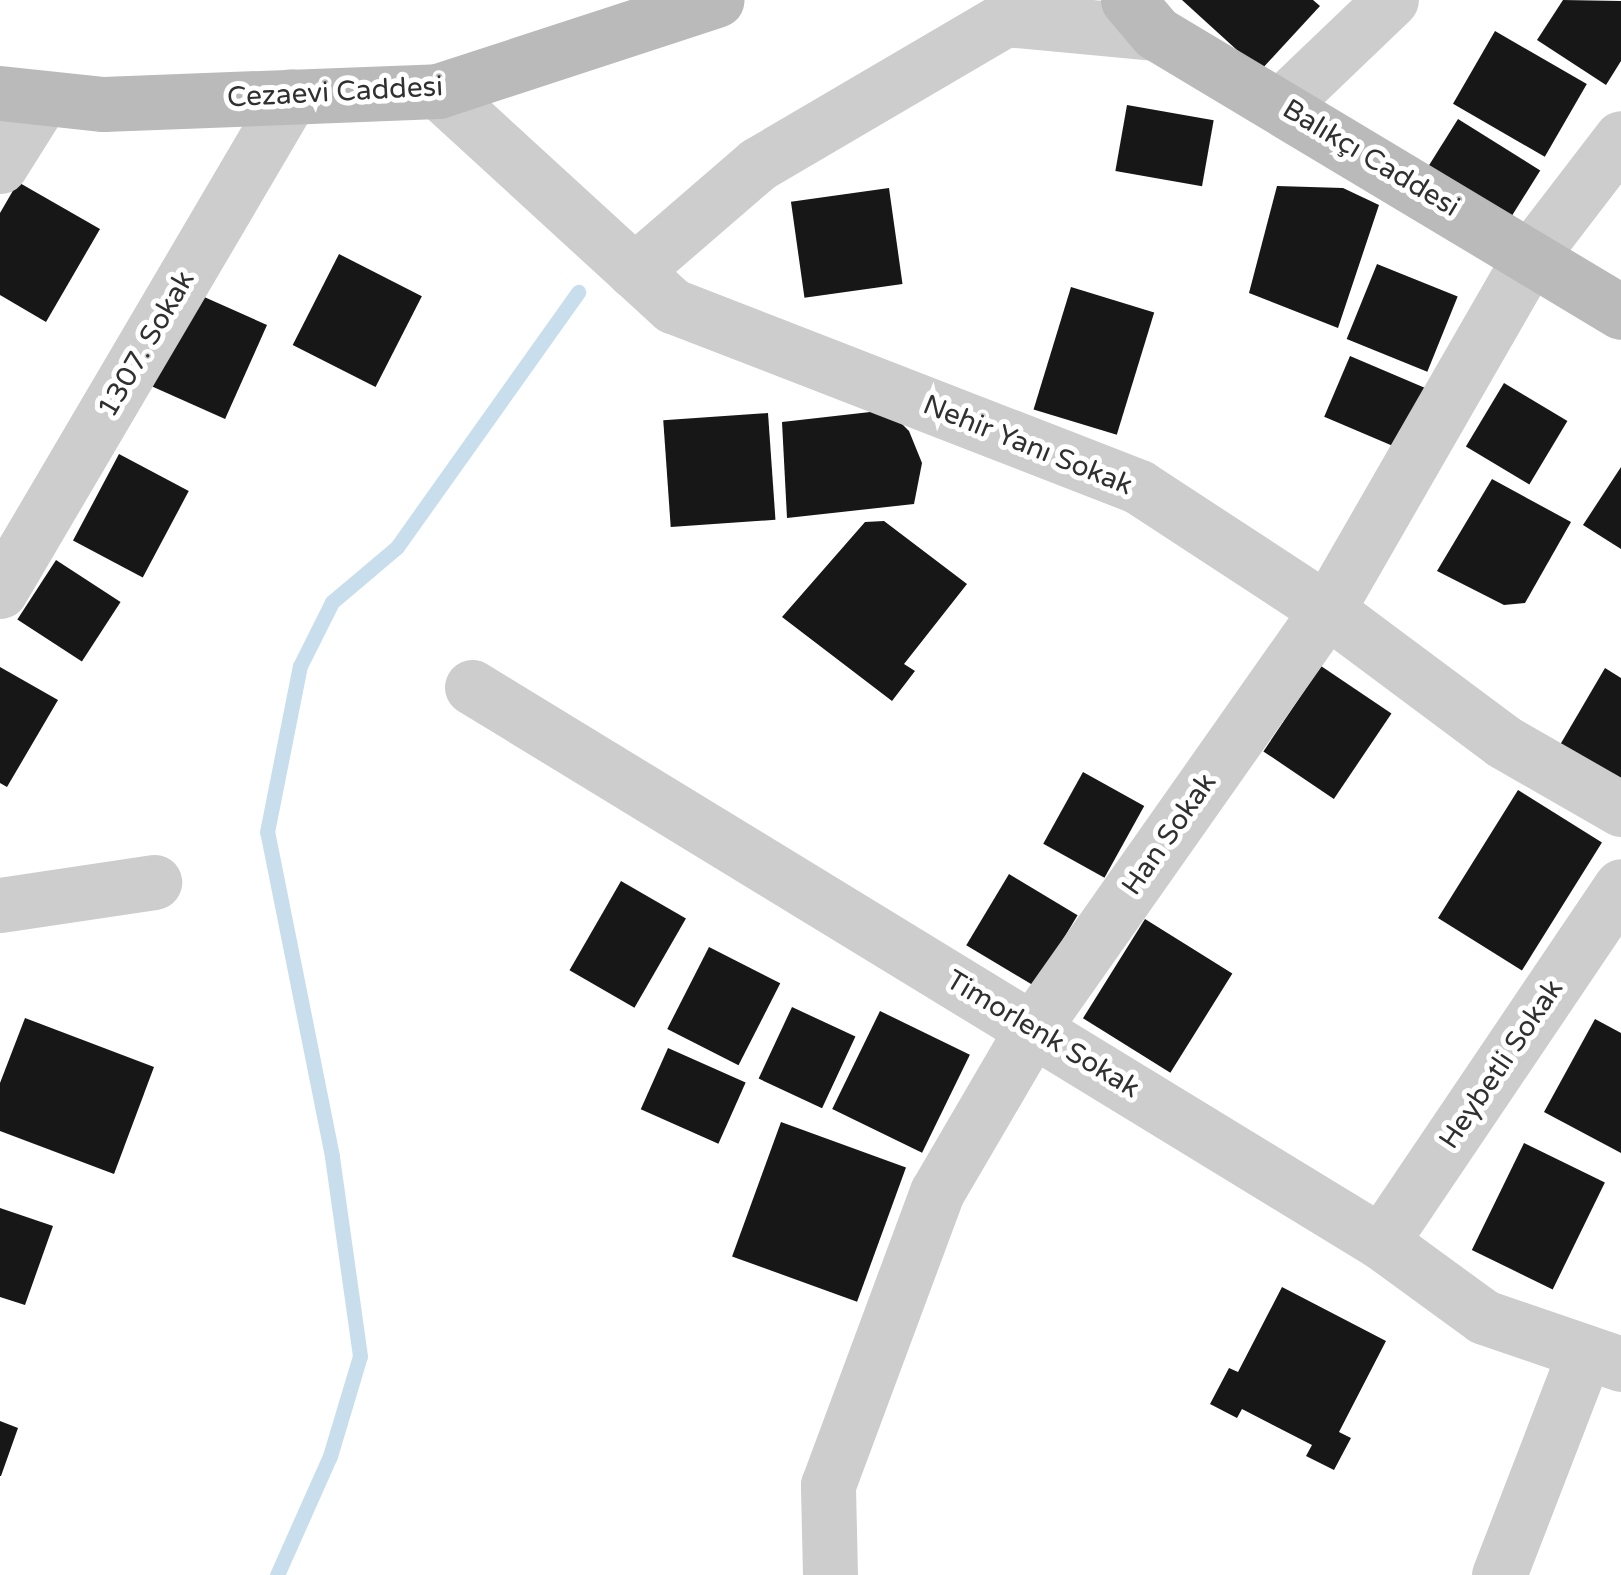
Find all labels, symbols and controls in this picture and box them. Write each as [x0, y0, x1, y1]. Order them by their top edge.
street label: Cezaevi Caddesi [226, 70, 444, 114]
street label: Balıkçı Caddesi [1277, 92, 1465, 224]
street label: 1307. Sokak [91, 265, 201, 423]
street label: Nehir Yanı Sokak [918, 388, 1138, 502]
street label: Han Sokak [1115, 766, 1223, 902]
street label: Timorlenk Sokak [940, 963, 1146, 1105]
street label: Heybetli Sokak [1432, 973, 1570, 1155]

